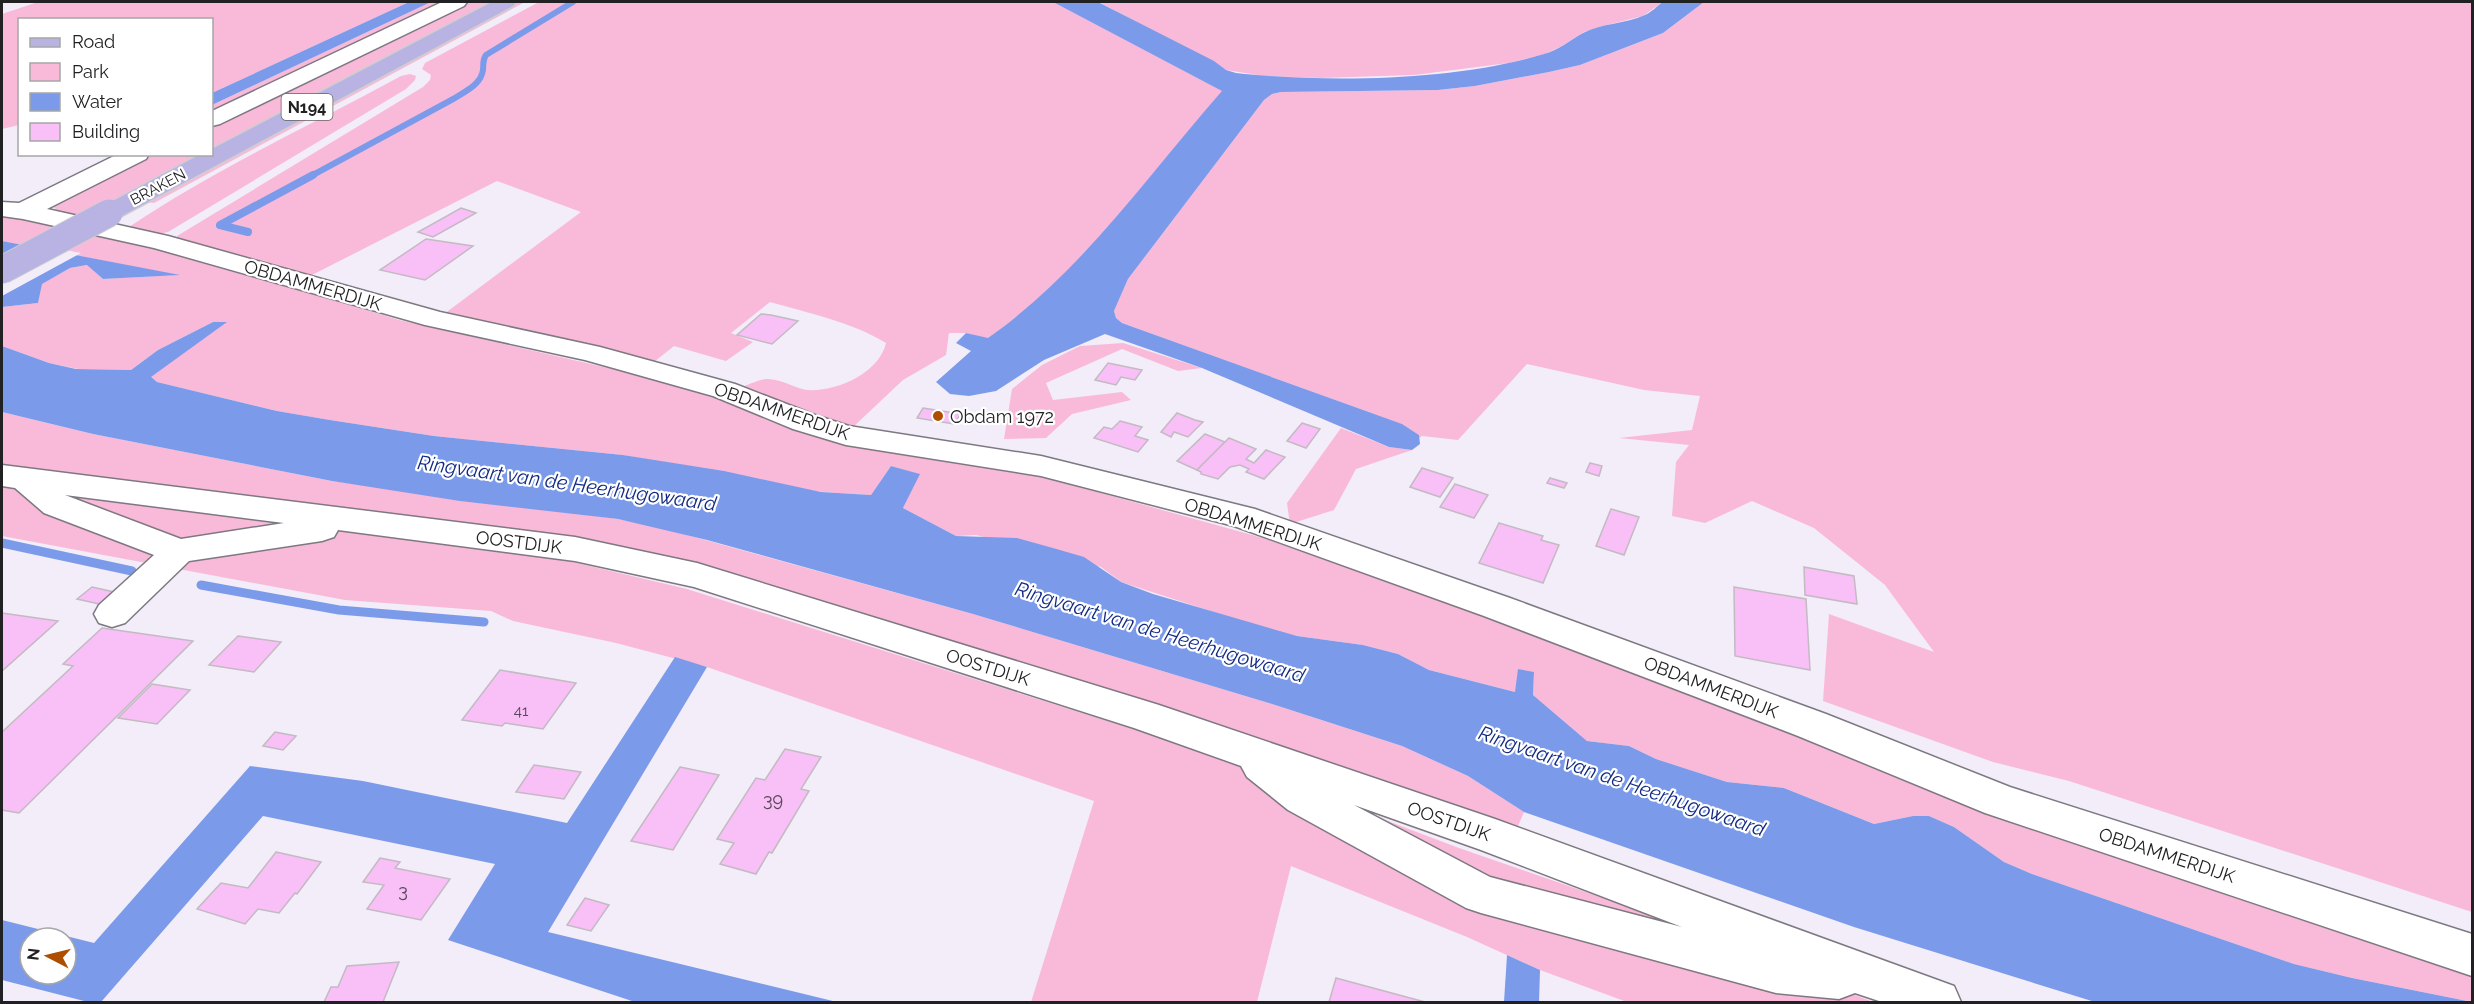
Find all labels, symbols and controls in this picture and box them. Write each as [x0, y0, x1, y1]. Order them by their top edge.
legend [18, 18, 213, 156]
text: Road [72, 31, 115, 52]
text: Park [72, 61, 109, 82]
text: Water [72, 91, 123, 112]
road number: N194 [282, 94, 332, 120]
text: Building [72, 121, 140, 142]
street label: BRAKEN [127, 165, 189, 209]
street label: OBDAMMERDIJK [242, 255, 385, 315]
street label: OBDAMMERDIJK [711, 378, 853, 444]
place label: Obdam 1972 [950, 406, 1054, 427]
marker: Obdam 1972 [931, 409, 945, 423]
water label: Ringvaart van de Heerhugowaard [416, 450, 719, 516]
street label: OBDAMMERDIJK [1182, 493, 1324, 555]
street label: OOSTDIJK [475, 526, 564, 558]
water label: Ringvaart van de Heerhugowaard [1012, 576, 1309, 688]
street label: OOSTDIJK [944, 644, 1033, 690]
street label: OBDAMMERDIJK [1641, 652, 1781, 722]
house number: 41 [514, 702, 529, 720]
water label: Ringvaart van de Heerhugowaard [1475, 721, 1769, 842]
house number: 39 [763, 789, 783, 810]
street label: OOSTDIJK [1405, 797, 1494, 845]
street label: OBDAMMERDIJK [2096, 823, 2238, 887]
house number: 3 [398, 880, 408, 901]
north arrow [18, 926, 78, 986]
text: N [23, 947, 44, 961]

